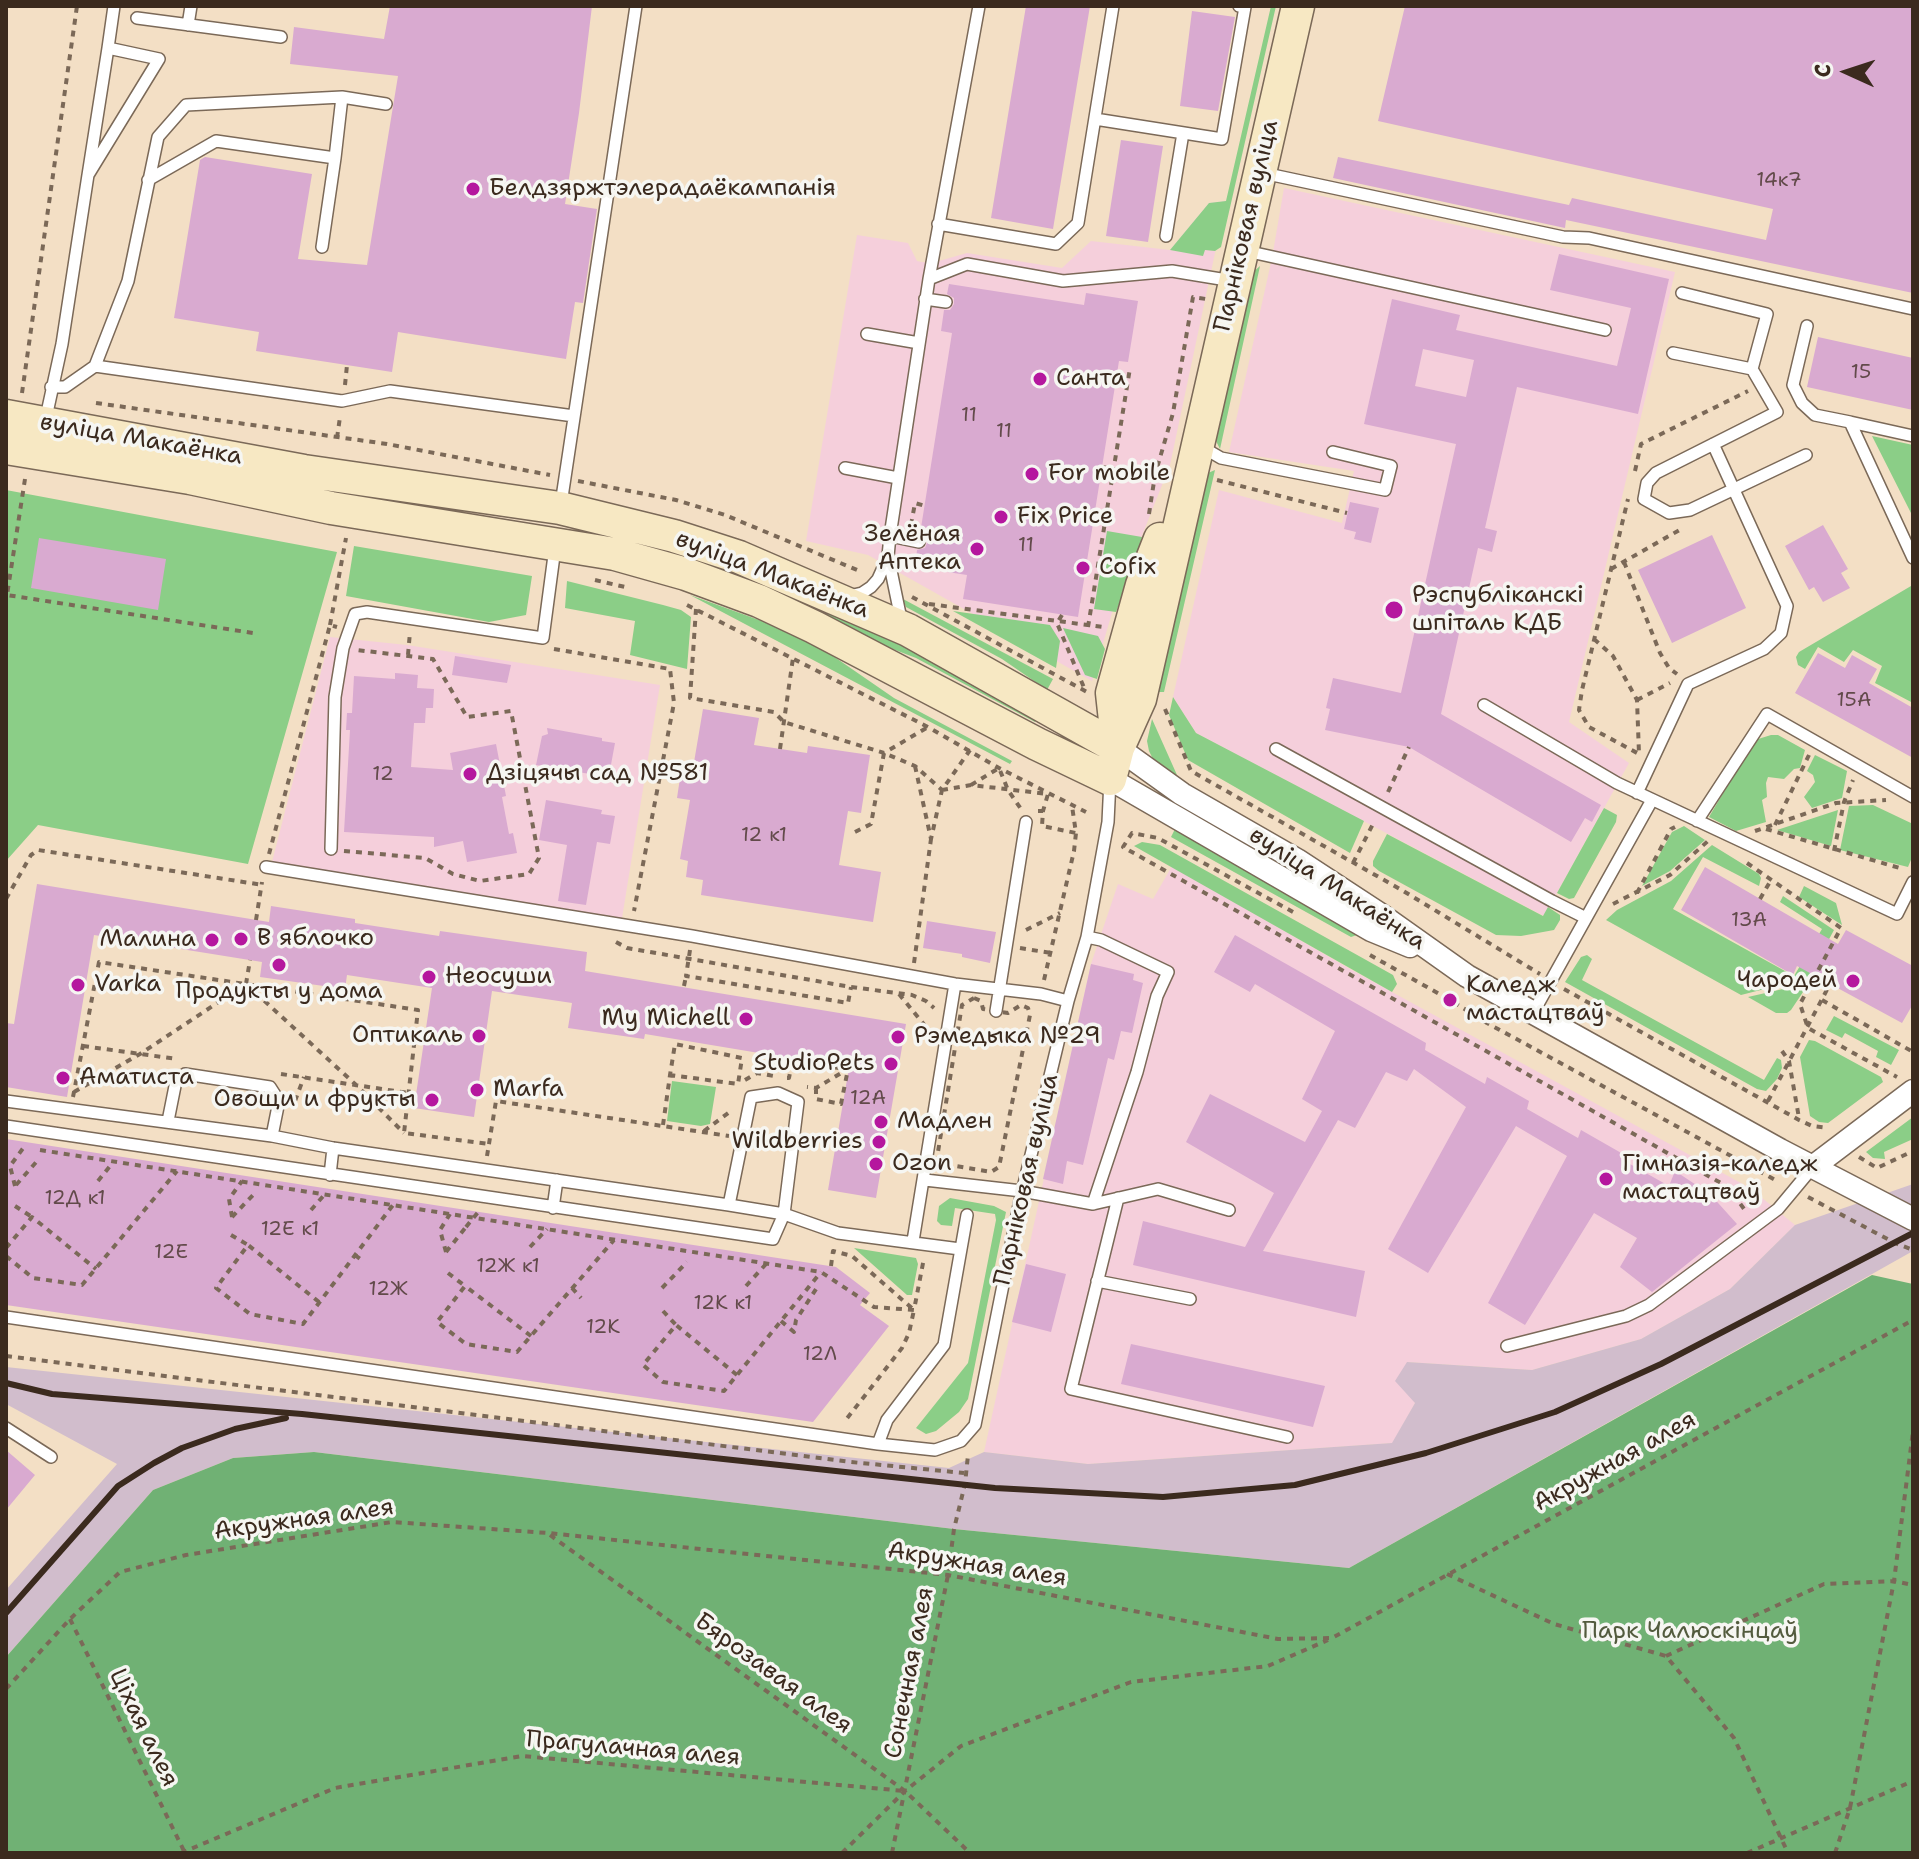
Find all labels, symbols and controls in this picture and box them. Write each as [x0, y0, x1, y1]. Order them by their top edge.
north arrow [1807, 32, 1887, 112]
text: С [1808, 63, 1837, 78]
street label: Парніковая вуліца [1209, 117, 1285, 335]
house number: 14к7 [1756, 169, 1802, 193]
place label: Белдзяржтэлерадаёкампанія [489, 175, 836, 203]
marker: Белдзяржтэлерадаёкампанія [464, 180, 482, 198]
house number: 15 [1851, 361, 1871, 385]
place label: Санта [1056, 365, 1126, 393]
marker: Санта [1031, 370, 1049, 388]
house number: 11 [961, 404, 977, 428]
street label: вуліца Макаёнка [38, 408, 244, 472]
house number: 11 [996, 420, 1012, 444]
place label: For mobile [1048, 460, 1170, 488]
marker: For mobile [1023, 465, 1041, 483]
place label: Fix Price [1017, 503, 1113, 531]
marker: Fix Price [992, 508, 1010, 526]
place label: Зелёная Аптека [864, 521, 961, 577]
street label: вуліца Макаёнка [671, 525, 873, 625]
house number: 11 [1018, 534, 1034, 558]
marker: Зелёная Аптека [968, 540, 986, 558]
place label: Cofix [1099, 554, 1156, 582]
marker: Cofix [1074, 559, 1092, 577]
place label: Рэспубліканскі шпіталь КДБ [1412, 582, 1584, 638]
marker: Рэспубліканскі шпіталь КДБ [1383, 599, 1405, 621]
house number: 15А [1837, 689, 1871, 713]
place label: Дзіцячы сад №581 [486, 760, 709, 788]
house number: 12 [372, 763, 394, 787]
marker: Дзіцячы сад №581 [461, 765, 479, 783]
street label: вуліца Макаёнка [1243, 821, 1431, 957]
house number: 12 к1 [741, 824, 787, 848]
house number: 13А [1731, 909, 1767, 933]
place label: В яблочко [257, 925, 374, 953]
place label: Малина [100, 926, 196, 954]
marker: В яблочко [232, 930, 250, 948]
marker: Малина [203, 931, 221, 949]
marker: Продукты у дома [270, 956, 288, 974]
place label: Неосуши [445, 963, 552, 991]
place label: Чародей [1737, 967, 1837, 995]
marker: Неосуши [420, 968, 438, 986]
place label: Varka [94, 971, 161, 999]
place label: Каледж мастацтваў [1466, 972, 1604, 1028]
marker: Чародей [1844, 972, 1862, 990]
marker: Varka [69, 976, 87, 994]
place label: Продукты у дома [176, 978, 382, 1006]
marker: Каледж мастацтваў [1441, 991, 1459, 1009]
place label: My Michell [602, 1005, 730, 1033]
marker: My Michell [737, 1010, 755, 1028]
place label: Оптикаль [352, 1022, 463, 1050]
place label: Рэмедыка №29 [914, 1023, 1101, 1051]
marker: Оптикаль [470, 1027, 488, 1045]
marker: Рэмедыка №29 [889, 1028, 907, 1046]
place label: StudioPets [754, 1050, 875, 1078]
marker: StudioPets [882, 1055, 900, 1073]
place label: Аматиста [79, 1064, 194, 1092]
marker: Аматиста [54, 1069, 72, 1087]
street label: Парніковая вуліца [989, 1071, 1065, 1289]
place label: Marfa [493, 1076, 564, 1104]
marker: Marfa [468, 1081, 486, 1099]
place label: Овощи и фрукты [214, 1086, 416, 1114]
house number: 12А [850, 1087, 886, 1111]
marker: Овощи и фрукты [423, 1091, 441, 1109]
place label: Мадлен [897, 1108, 992, 1136]
marker: Мадлен [872, 1113, 890, 1131]
place label: Wildberries [731, 1128, 863, 1156]
marker: Wildberries [870, 1133, 888, 1151]
place label: Ozon [892, 1150, 952, 1178]
place label: Гімназія-каледж мастацтваў [1622, 1151, 1817, 1207]
marker: Ozon [867, 1155, 885, 1173]
marker: Гімназія-каледж мастацтваў [1597, 1170, 1615, 1188]
house number: 12Д к1 [44, 1187, 106, 1211]
house number: 12Е к1 [261, 1218, 319, 1242]
house number: 12Е [154, 1241, 188, 1265]
house number: 12Ж к1 [476, 1255, 540, 1279]
house number: 12Ж [369, 1278, 407, 1302]
house number: 12К к1 [694, 1292, 752, 1316]
house number: 12К [586, 1316, 620, 1340]
house number: 12Л [803, 1343, 837, 1367]
street label: Акружная алея [1529, 1406, 1701, 1518]
street label: Акружная алея [212, 1493, 396, 1547]
street label: Акружная алея [885, 1537, 1069, 1593]
street label: Сонечная алея [879, 1585, 941, 1761]
street label: Бярозавая алея [689, 1607, 857, 1741]
park label: Парк Чалюскінцаў [1582, 1618, 1798, 1646]
street label: Ціхая алея [102, 1664, 184, 1792]
street label: Прагулачная алея [525, 1725, 741, 1773]

